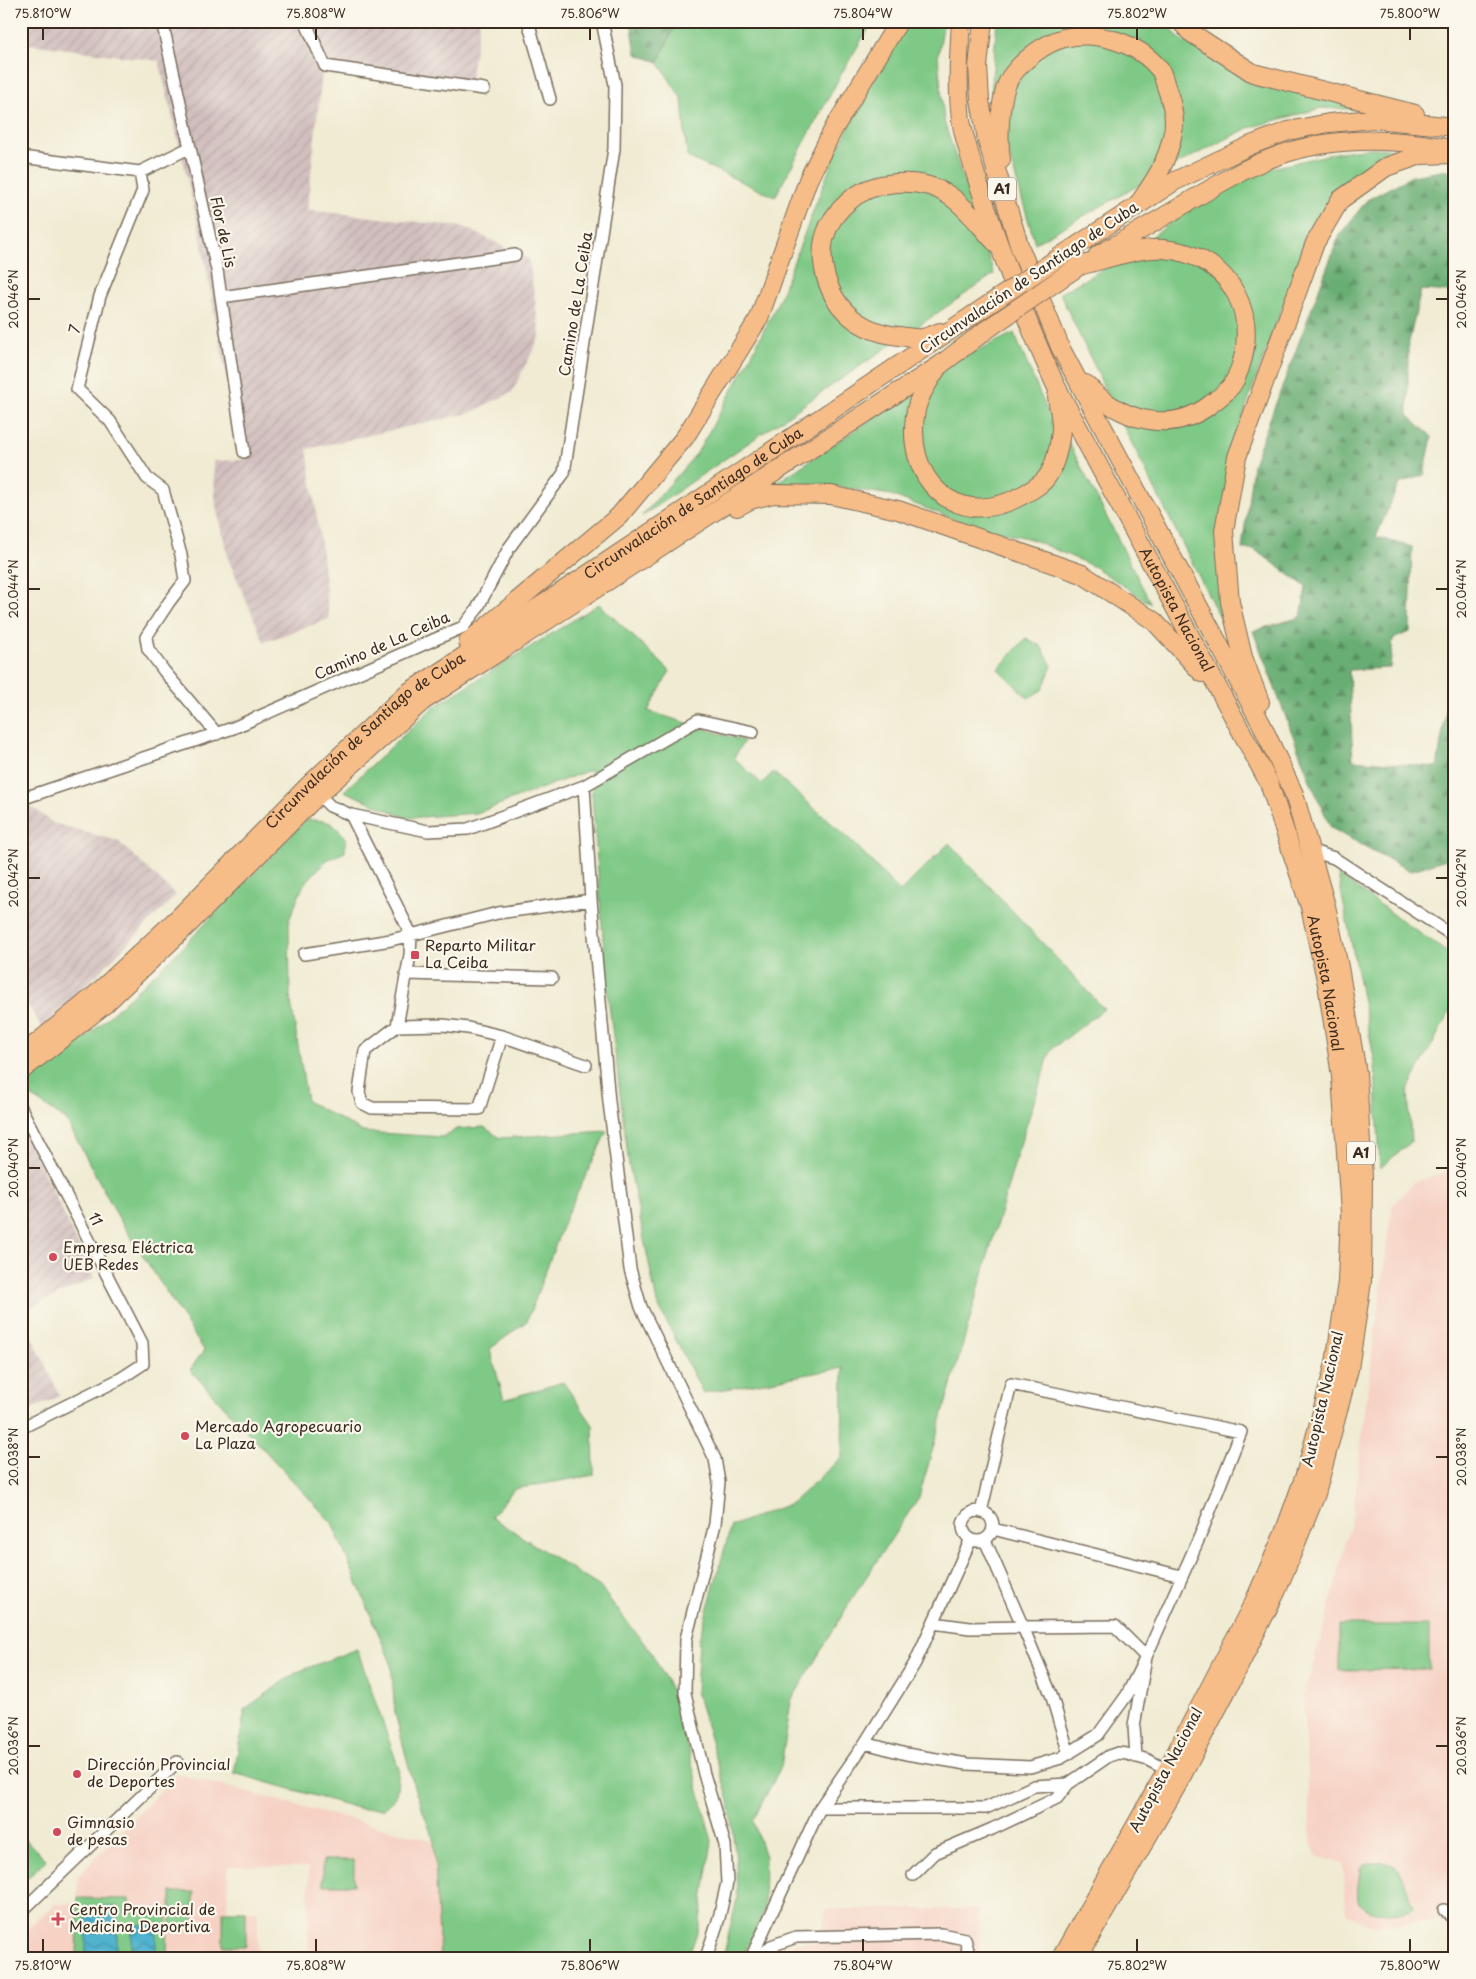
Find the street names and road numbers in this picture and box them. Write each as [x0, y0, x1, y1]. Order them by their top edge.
road number: A1 [988, 178, 1016, 200]
street label: Flor de Lis [206, 194, 243, 270]
street label: Circunvalación de Santiago de Cuba [914, 194, 1143, 359]
street label: Camino de La Ceiba [552, 229, 597, 378]
street label: 7 [61, 321, 86, 336]
street label: Circunvalación de Santiago de Cuba [578, 420, 807, 584]
street label: Autopista Nacional [1134, 543, 1220, 676]
street label: Camino de La Ceiba [310, 604, 453, 685]
street label: Circunvalación de Santiago de Cuba [259, 645, 470, 833]
street label: Autopista Nacional [1302, 912, 1350, 1053]
road number: A1 [1347, 1142, 1375, 1164]
street label: 11 [83, 1207, 109, 1229]
street label: Autopista Nacional [1295, 1329, 1348, 1469]
street label: Autopista Nacional [1122, 1703, 1207, 1836]

